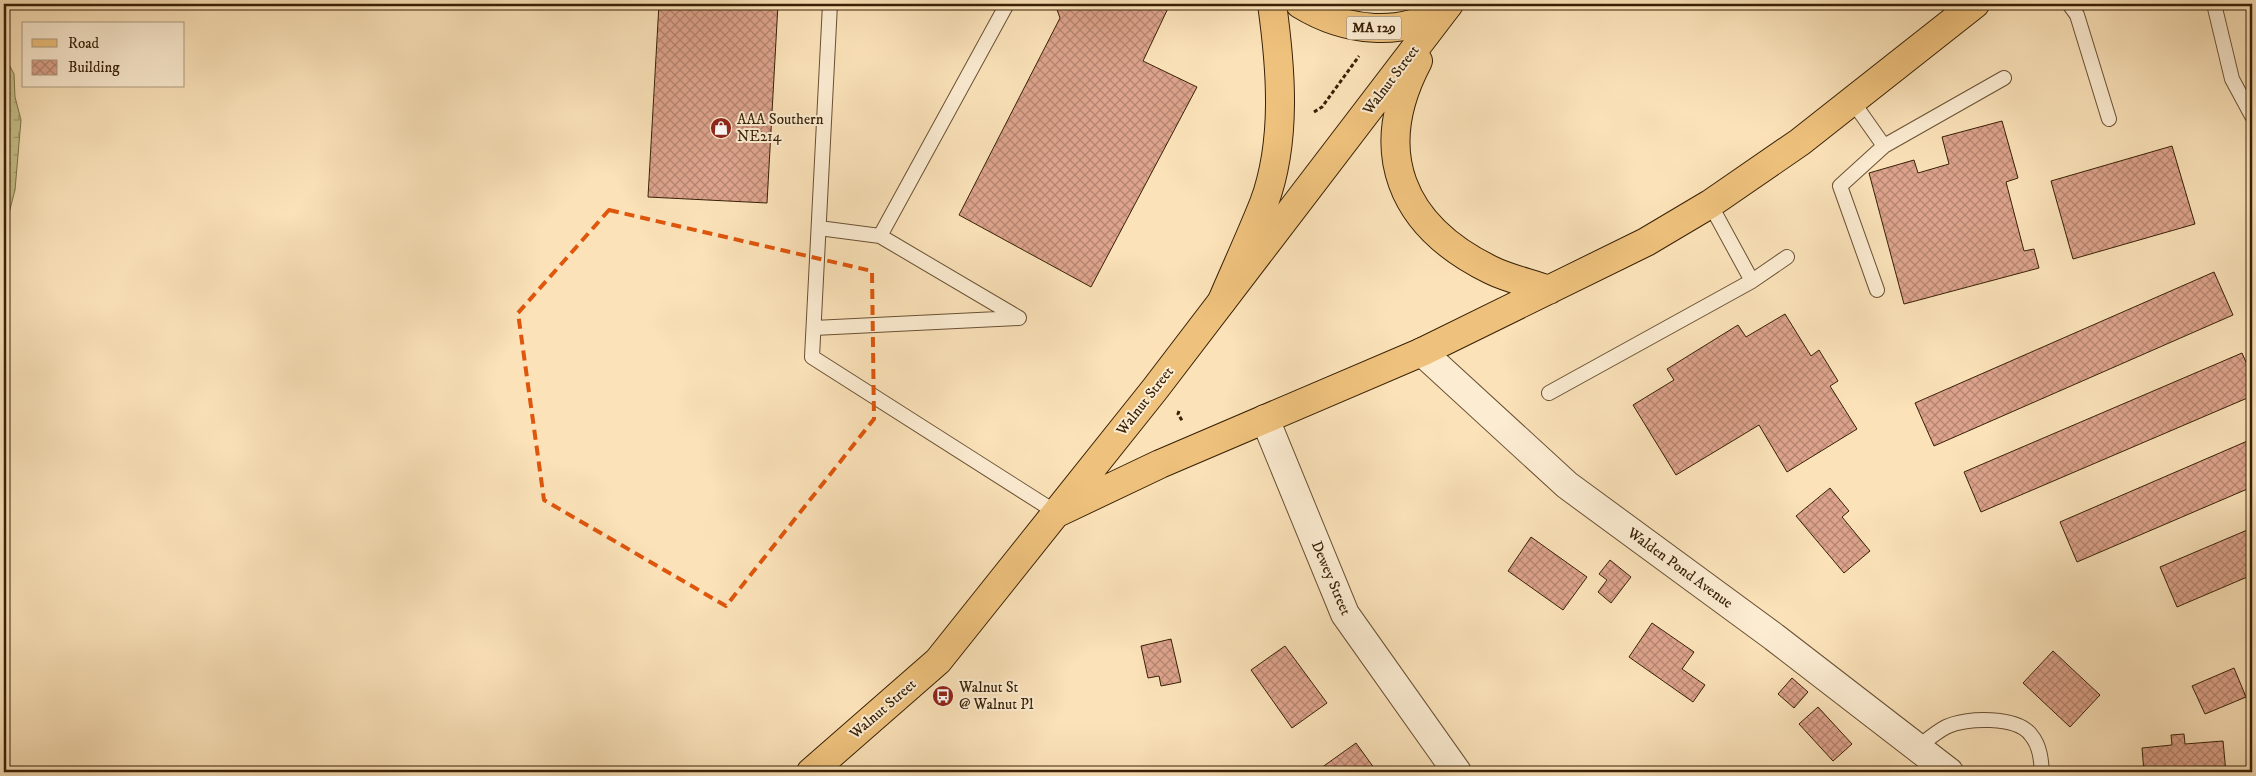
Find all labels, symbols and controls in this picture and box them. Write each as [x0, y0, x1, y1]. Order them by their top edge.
road number: MA 129 [1346, 16, 1402, 40]
legend [22, 22, 185, 88]
text: Road [68, 34, 100, 53]
street label: Walnut Street [1358, 41, 1423, 119]
text: Building [68, 58, 120, 77]
place label: AAA Southern NE214 [737, 110, 824, 146]
shop icon: AAA Southern NE214 [709, 116, 733, 140]
street label: Walnut Street [1112, 363, 1178, 440]
street label: Walden Pond Avenue [1623, 523, 1737, 613]
street label: Dewey Street [1307, 538, 1355, 618]
street label: Walnut Street [845, 675, 920, 744]
place label: Walnut St @ Walnut Pl [958, 678, 1034, 714]
bus stop icon: Walnut St @ Walnut Pl [931, 684, 955, 708]

